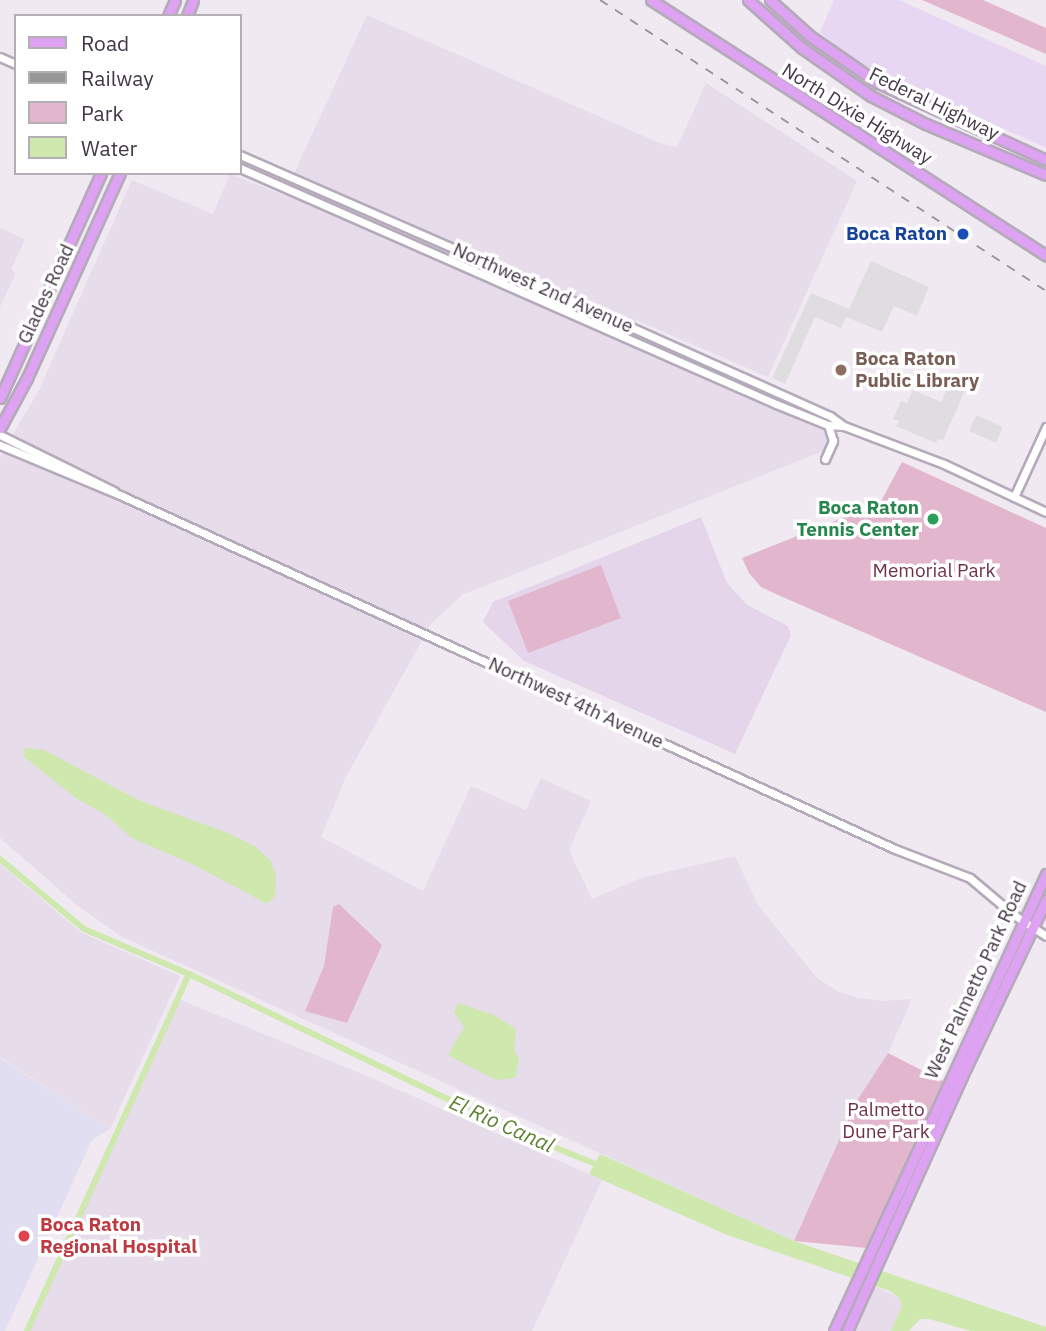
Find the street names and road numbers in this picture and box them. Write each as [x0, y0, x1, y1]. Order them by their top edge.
street label: North Dixie Highway [778, 59, 936, 169]
street label: Federal Highway [865, 63, 1003, 145]
street label: Northwest 2nd Avenue [449, 238, 637, 338]
street label: Glades Road [13, 241, 79, 347]
street label: Northwest 4th Avenue [485, 652, 667, 754]
street label: West Palmetto Park Road [920, 877, 1032, 1083]

